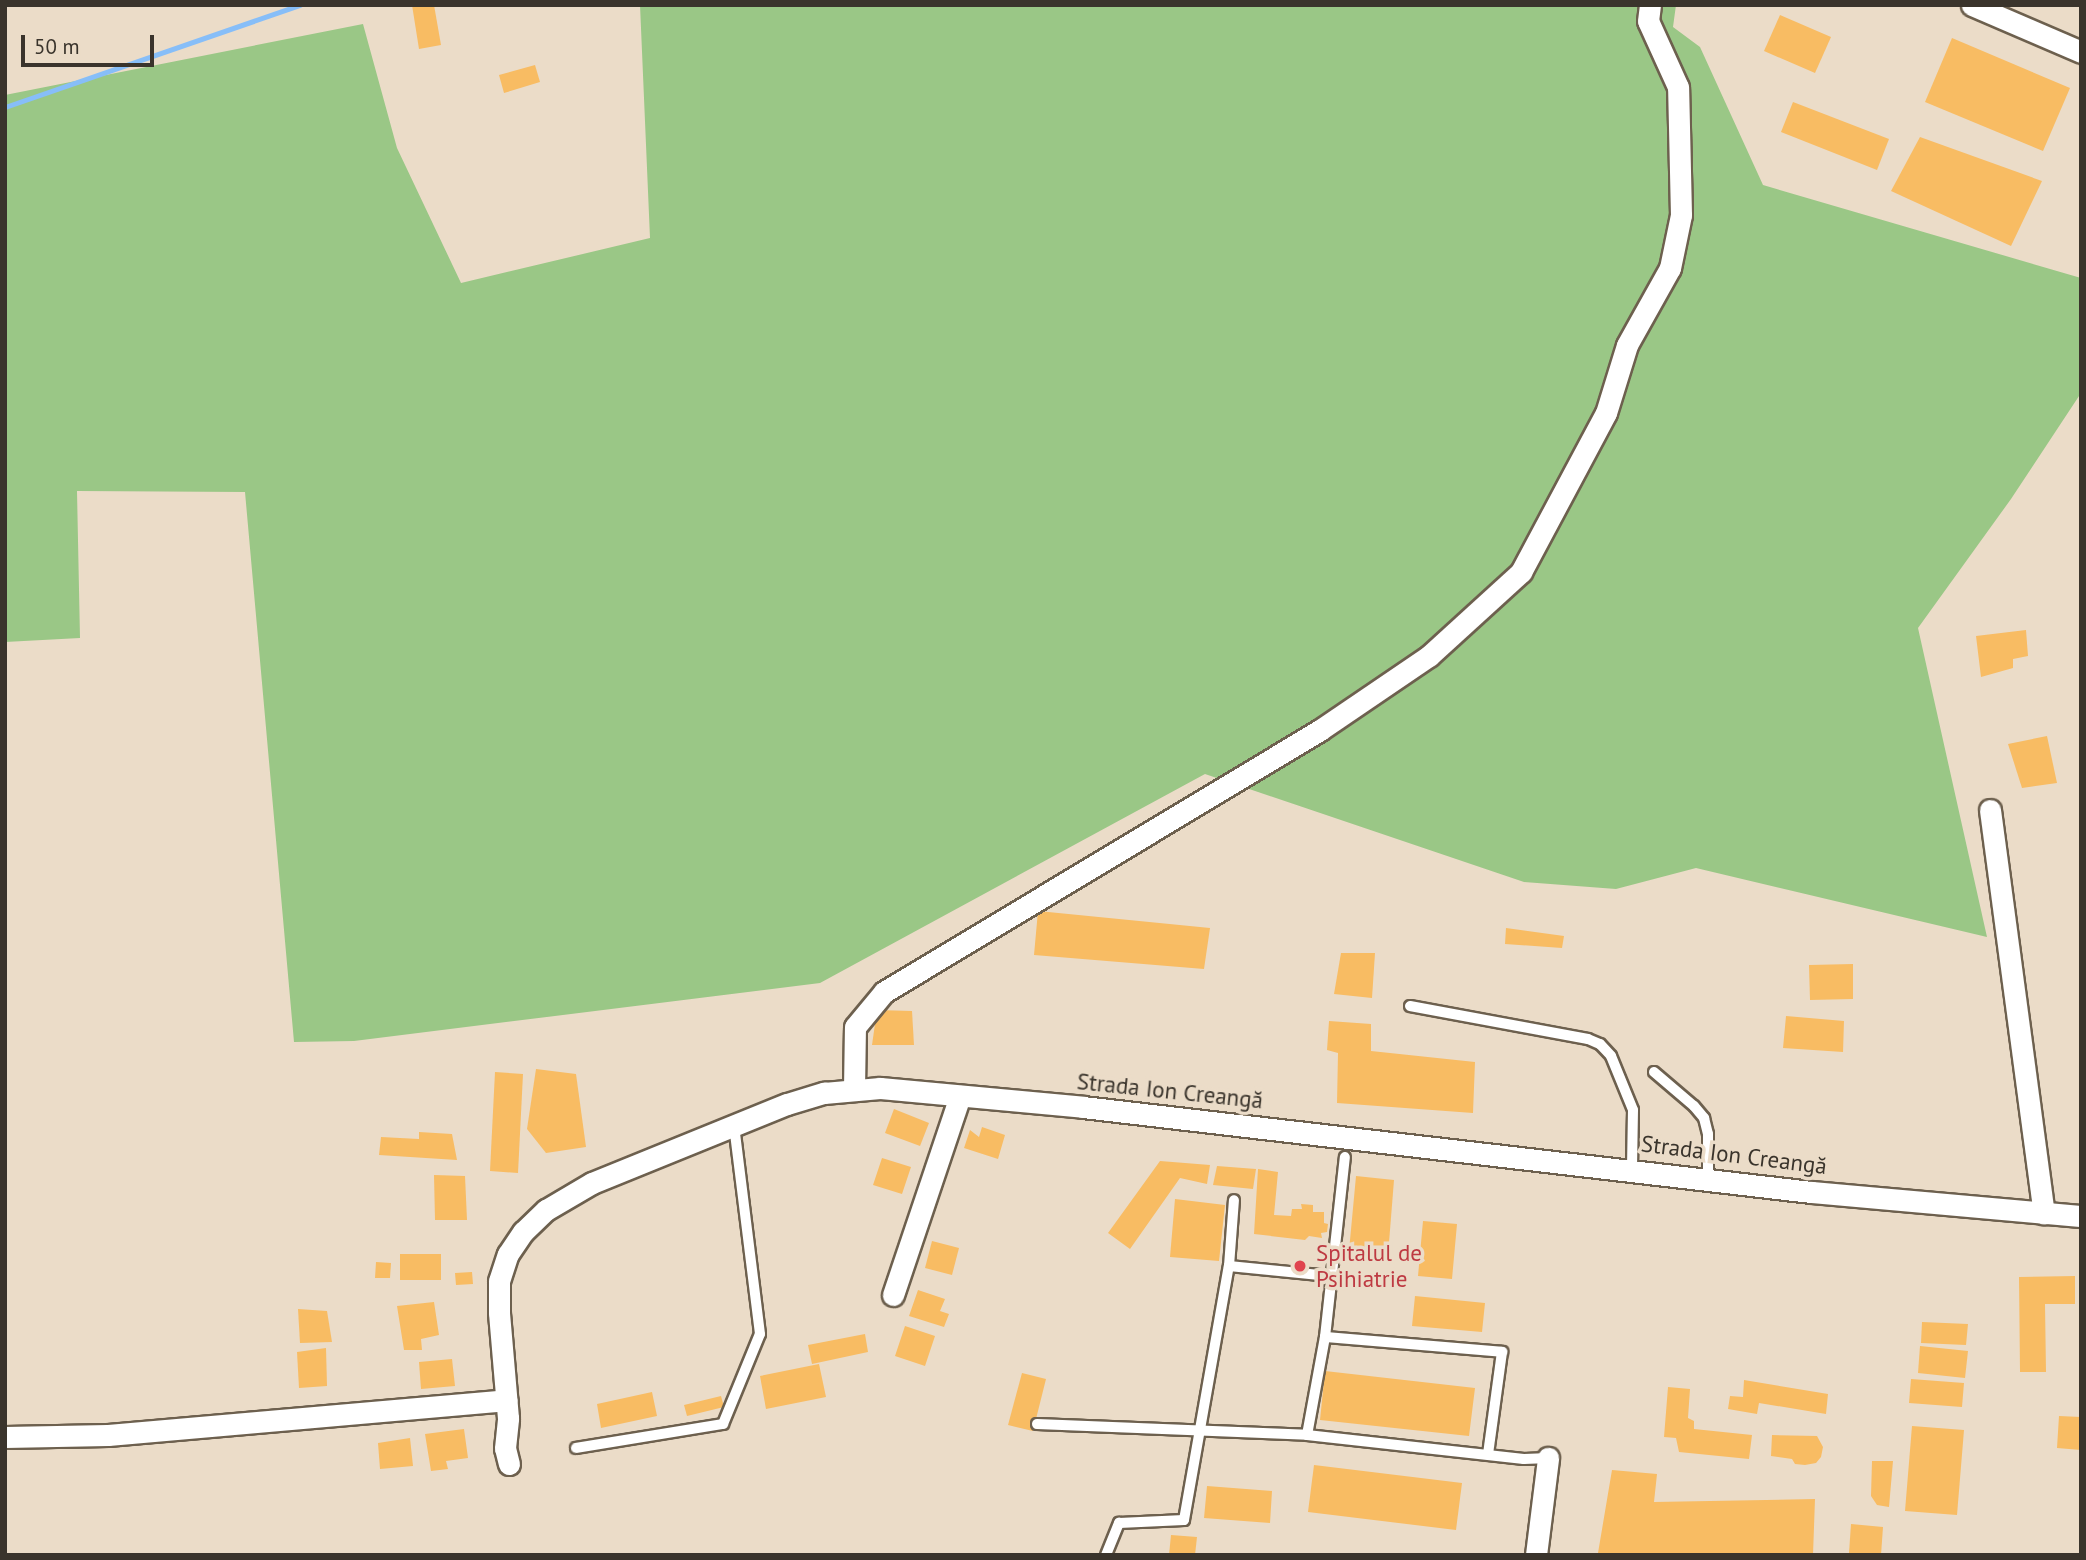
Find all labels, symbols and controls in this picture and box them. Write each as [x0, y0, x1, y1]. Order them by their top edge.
scale bar [24, 21, 158, 65]
text: 50 m [34, 33, 80, 60]
street label: Strada Ion Creangă [1076, 1068, 1264, 1114]
street label: Strada Ion Creangă [1640, 1130, 1828, 1180]
place label: Spitalul de Psihiatrie [1316, 1239, 1422, 1293]
marker: Spitalul de Psihiatrie [1290, 1256, 1310, 1276]

